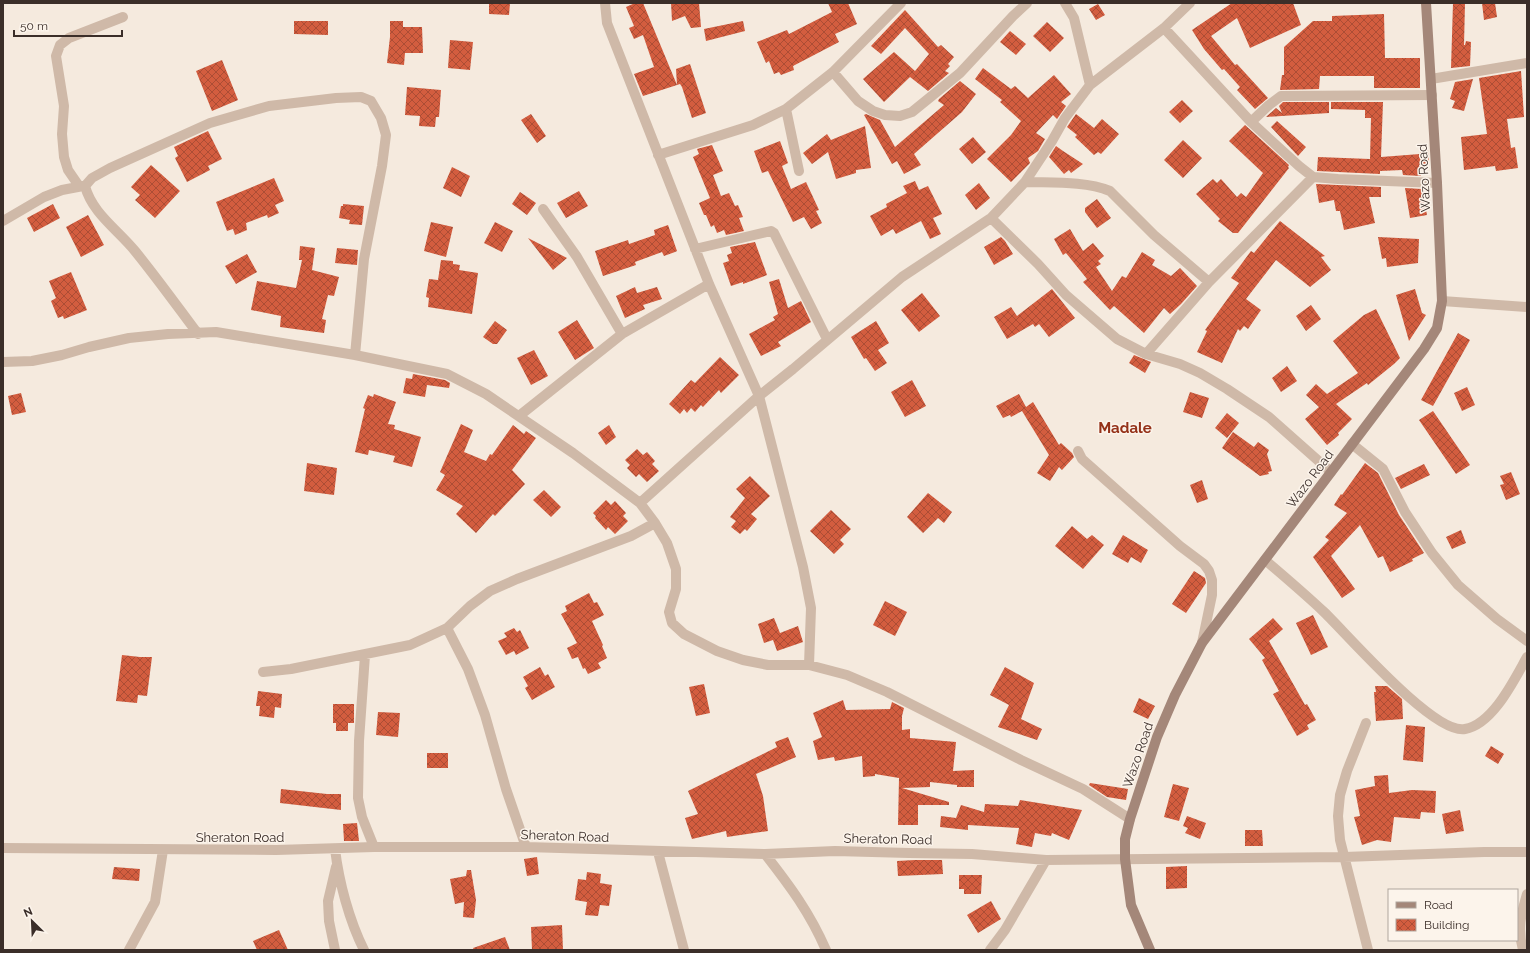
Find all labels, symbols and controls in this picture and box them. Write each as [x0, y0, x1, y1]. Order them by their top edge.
scale bar [14, 12, 122, 38]
text: 50 m [20, 19, 48, 33]
street label: Wazo Road [1415, 143, 1433, 213]
district label: Madale [1098, 419, 1152, 437]
street label: Wazo Road [1283, 447, 1337, 511]
street label: Wazo Road [1120, 720, 1156, 790]
street label: Sheraton Road [520, 827, 610, 845]
street label: Sheraton Road [196, 830, 284, 845]
street label: Sheraton Road [844, 831, 932, 847]
legend [1388, 889, 1518, 941]
text: Road [1424, 898, 1453, 912]
north arrow [12, 901, 52, 941]
text: N [22, 905, 35, 920]
text: Building [1424, 918, 1470, 932]

